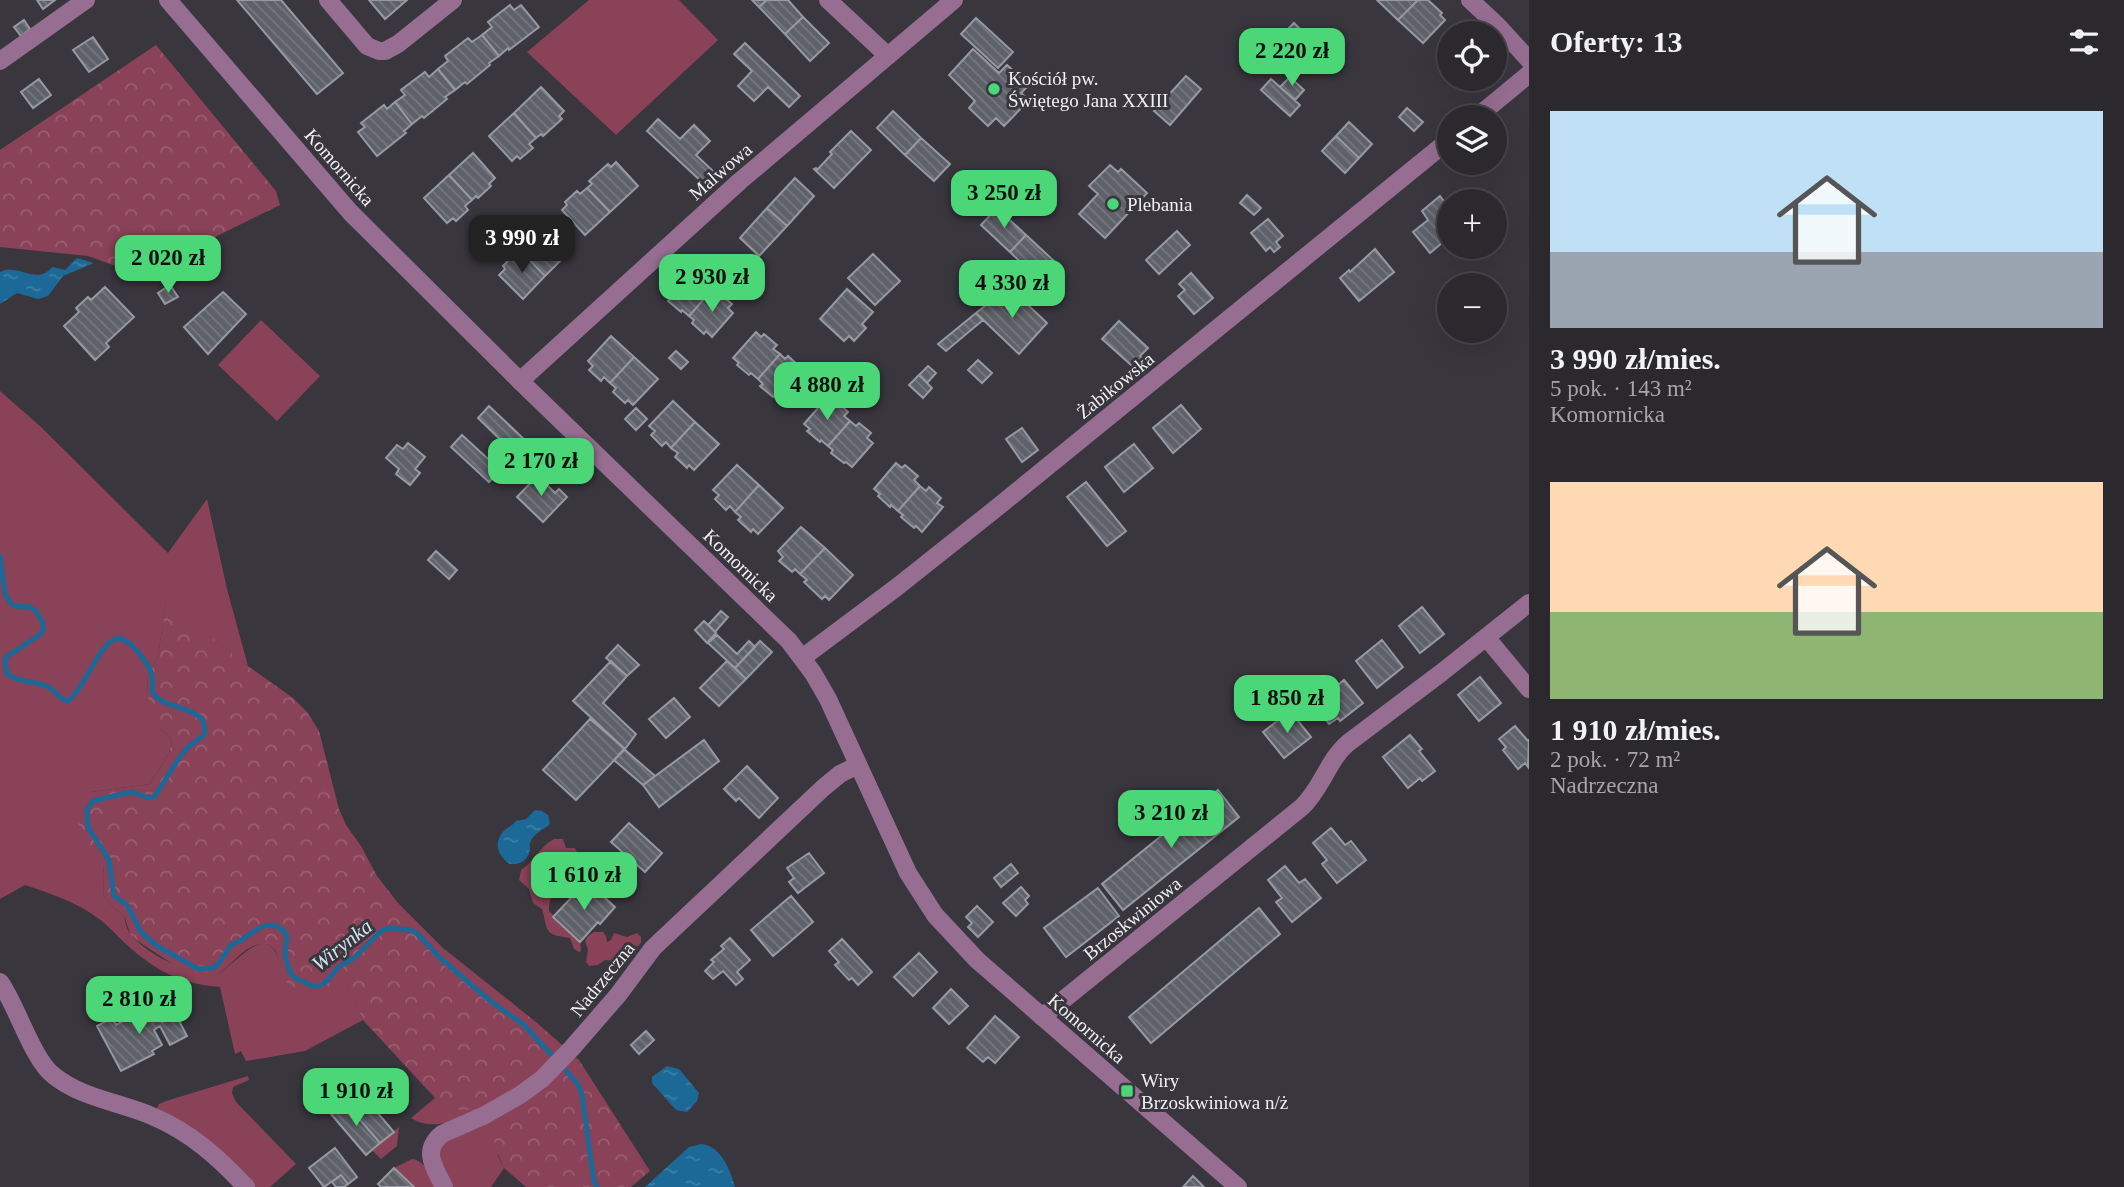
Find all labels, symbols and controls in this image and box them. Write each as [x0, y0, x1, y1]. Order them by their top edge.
map controls [1437, 21, 1507, 343]
button: locate [1437, 21, 1507, 91]
icon: filters [2065, 23, 2103, 61]
text: Oferty: 13 [1550, 25, 1682, 58]
pin: 2 220 zł [1220, 28, 1364, 88]
text: 2 220 zł [1255, 38, 1329, 63]
place label: Kościół pw. Świętego Jana XXIII [1008, 68, 1168, 111]
marker: Kościół pw. Świętego Jana XXIII [986, 81, 1002, 97]
button: layers [1437, 105, 1507, 175]
street label: Komornicka [301, 125, 379, 210]
street label: Malwowa [685, 138, 756, 204]
icon: home [1764, 157, 1890, 283]
pin: 3 250 zł [932, 170, 1076, 230]
text: 3 250 zł [967, 180, 1041, 205]
button: + [1437, 189, 1507, 259]
place label: Plebania [1127, 194, 1193, 215]
marker: Plebania [1105, 196, 1121, 212]
pin: 3 990 zł [450, 216, 594, 275]
text: 3 990 zł [485, 225, 559, 250]
pin: 2 020 zł [96, 236, 240, 295]
text: 2 020 zł [131, 245, 205, 270]
pin: 2 930 zł [640, 254, 784, 314]
pin: 4 330 zł [940, 260, 1084, 320]
text: 2 930 zł [675, 264, 749, 289]
text: 4 330 zł [975, 270, 1049, 295]
button: − [1437, 273, 1507, 343]
text: 3 990 zł/mies. [1550, 342, 1721, 375]
street label: Żabikowska [1073, 348, 1158, 423]
pin: 4 880 zł [755, 362, 899, 422]
text: 4 880 zł [790, 372, 864, 397]
text: 5 pok. · 143 m² [1550, 376, 1692, 401]
text: Komornicka [1550, 402, 1665, 427]
pin: 2 170 zł [469, 438, 613, 498]
text: 2 170 zł [504, 448, 578, 473]
street label: Komornicka [699, 525, 783, 606]
icon: home [1764, 528, 1890, 654]
pin: 1 850 zł [1215, 676, 1359, 735]
text: 1 850 zł [1250, 685, 1324, 710]
text: 1 910 zł/mies. [1550, 713, 1721, 746]
text: 2 pok. · 72 m² [1550, 747, 1680, 772]
text: Nadrzeczna [1550, 773, 1659, 798]
pin: 3 210 zł [1099, 790, 1243, 850]
text: 3 210 zł [1134, 800, 1208, 825]
pin: 1 610 zł [512, 852, 656, 912]
text: 1 610 zł [547, 862, 621, 887]
street label: Brzoskwiniowa [1079, 872, 1186, 964]
water label: Wirynka [307, 914, 377, 976]
street label: Nadrzeczna [566, 937, 639, 1021]
pin: 2 810 zł [67, 976, 211, 1036]
text: 2 810 zł [102, 986, 176, 1011]
street label: Komornicka [1044, 989, 1130, 1068]
pin: 1 910 zł [284, 1068, 428, 1128]
place label: Wiry Brzoskwiniowa n/ż [1141, 1070, 1288, 1113]
text: 1 910 zł [319, 1078, 393, 1103]
marker: Wiry Brzoskwiniowa n/ż [1119, 1083, 1135, 1099]

